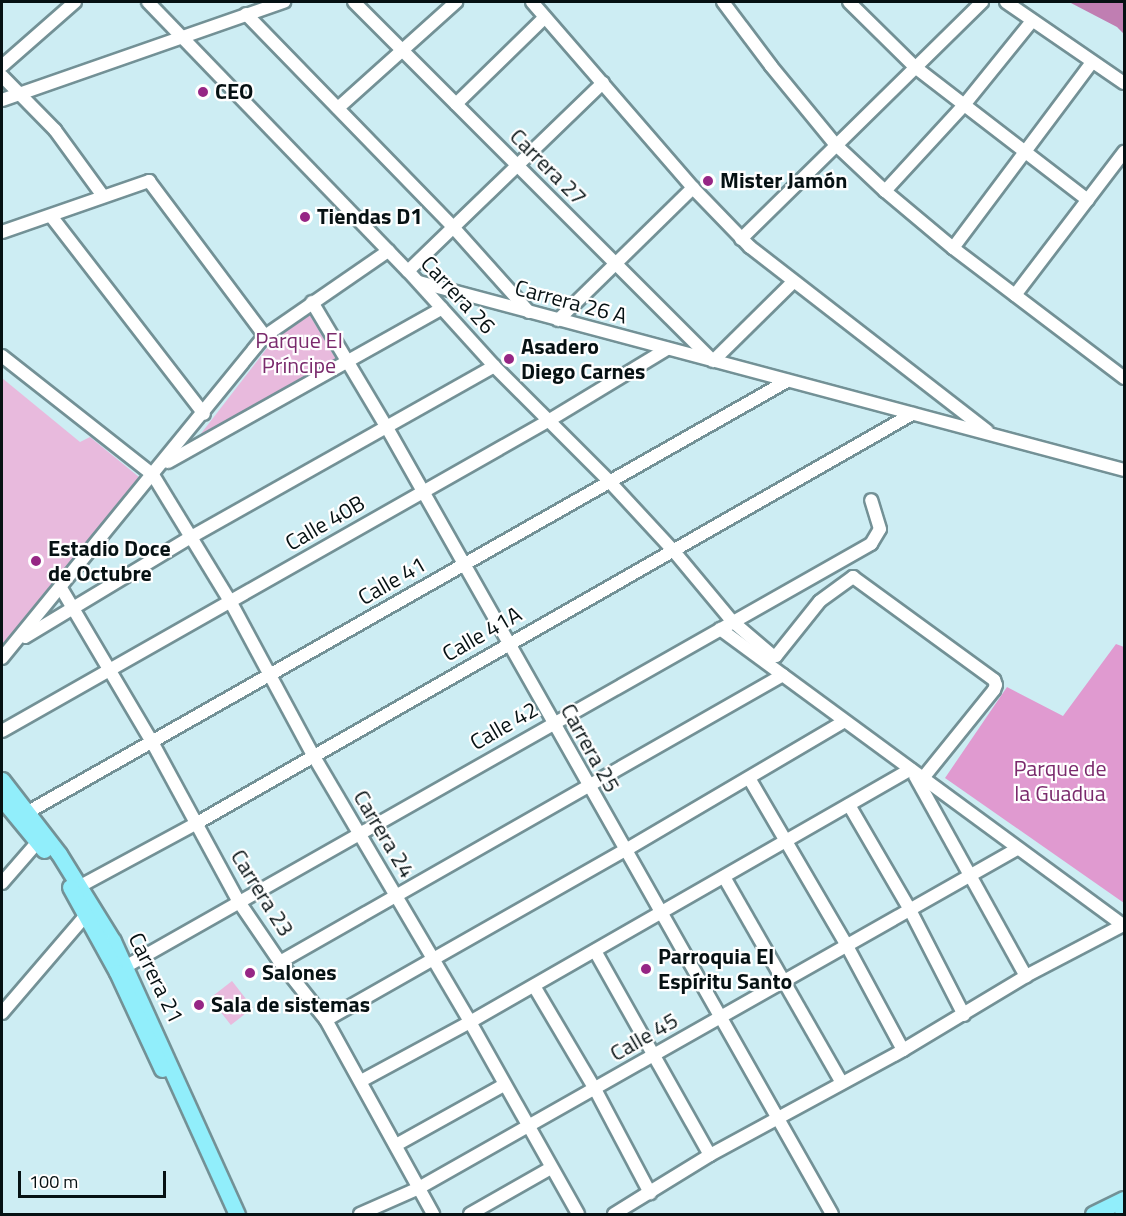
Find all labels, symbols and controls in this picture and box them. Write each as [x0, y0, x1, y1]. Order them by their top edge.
place label: CEO [215, 79, 253, 105]
marker: CEO [196, 85, 210, 99]
street label: Carrera 27 [504, 123, 592, 211]
place label: Mister Jamón [720, 168, 847, 194]
marker: Mister Jamón [701, 174, 715, 188]
place label: Tiendas D1 [317, 204, 423, 230]
marker: Tiendas D1 [298, 210, 312, 224]
street label: Carrera 26 [415, 250, 501, 340]
street label: Carrera 26 A [512, 274, 630, 330]
park label: Parque El Príncipe [255, 327, 343, 378]
place label: Asadero Diego Carnes [521, 333, 645, 384]
marker: Asadero Diego Carnes [502, 352, 516, 366]
street label: Calle 40B [281, 490, 369, 556]
place label: Estadio Doce de Octubre [48, 535, 171, 586]
street label: Calle 41 [353, 551, 431, 611]
marker: Estadio Doce de Octubre [29, 554, 43, 568]
street label: Calle 41A [438, 601, 526, 667]
street label: Calle 42 [465, 696, 543, 756]
street label: Carrera 25 [555, 699, 625, 797]
park label: Parque de la Guadua [1013, 755, 1107, 806]
street label: Carrera 24 [348, 786, 420, 882]
street label: Carrera 23 [225, 845, 299, 941]
street label: Carrera 21 [123, 929, 189, 1027]
place label: Parroquia El Espíritu Santo [658, 943, 792, 994]
place label: Salones [262, 960, 337, 986]
marker: Parroquia El Espíritu Santo [639, 962, 653, 976]
marker: Salones [243, 966, 257, 980]
place label: Sala de sistemas [211, 992, 370, 1018]
marker: Sala de sistemas [192, 998, 206, 1012]
street label: Calle 45 [605, 1007, 683, 1067]
scale bar [21, 1159, 170, 1197]
text: 100 m [29, 1168, 78, 1195]

